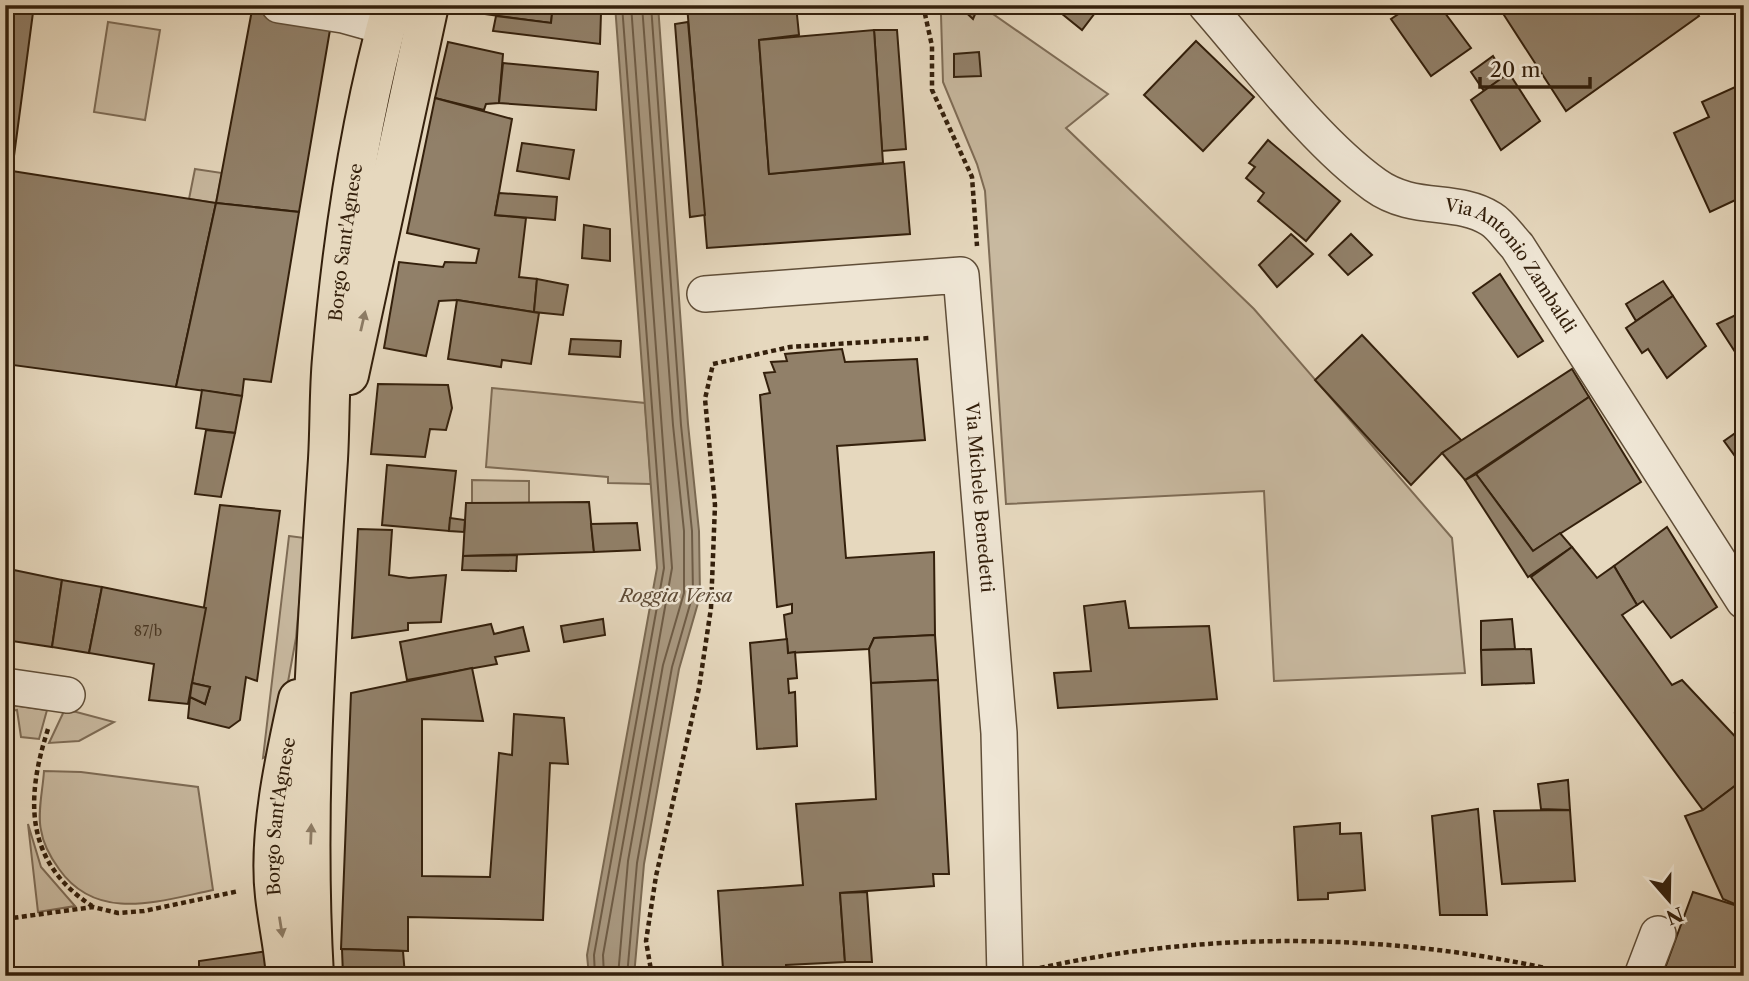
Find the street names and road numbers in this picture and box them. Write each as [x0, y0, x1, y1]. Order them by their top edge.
street label: Borgo Sant'Agnese [325, 162, 367, 322]
street label: Via Antonio Zambaldi [1443, 194, 1581, 338]
street label: Via Michele Benedetti [961, 401, 998, 594]
street label: Borgo Sant'Agnese [262, 735, 300, 896]

